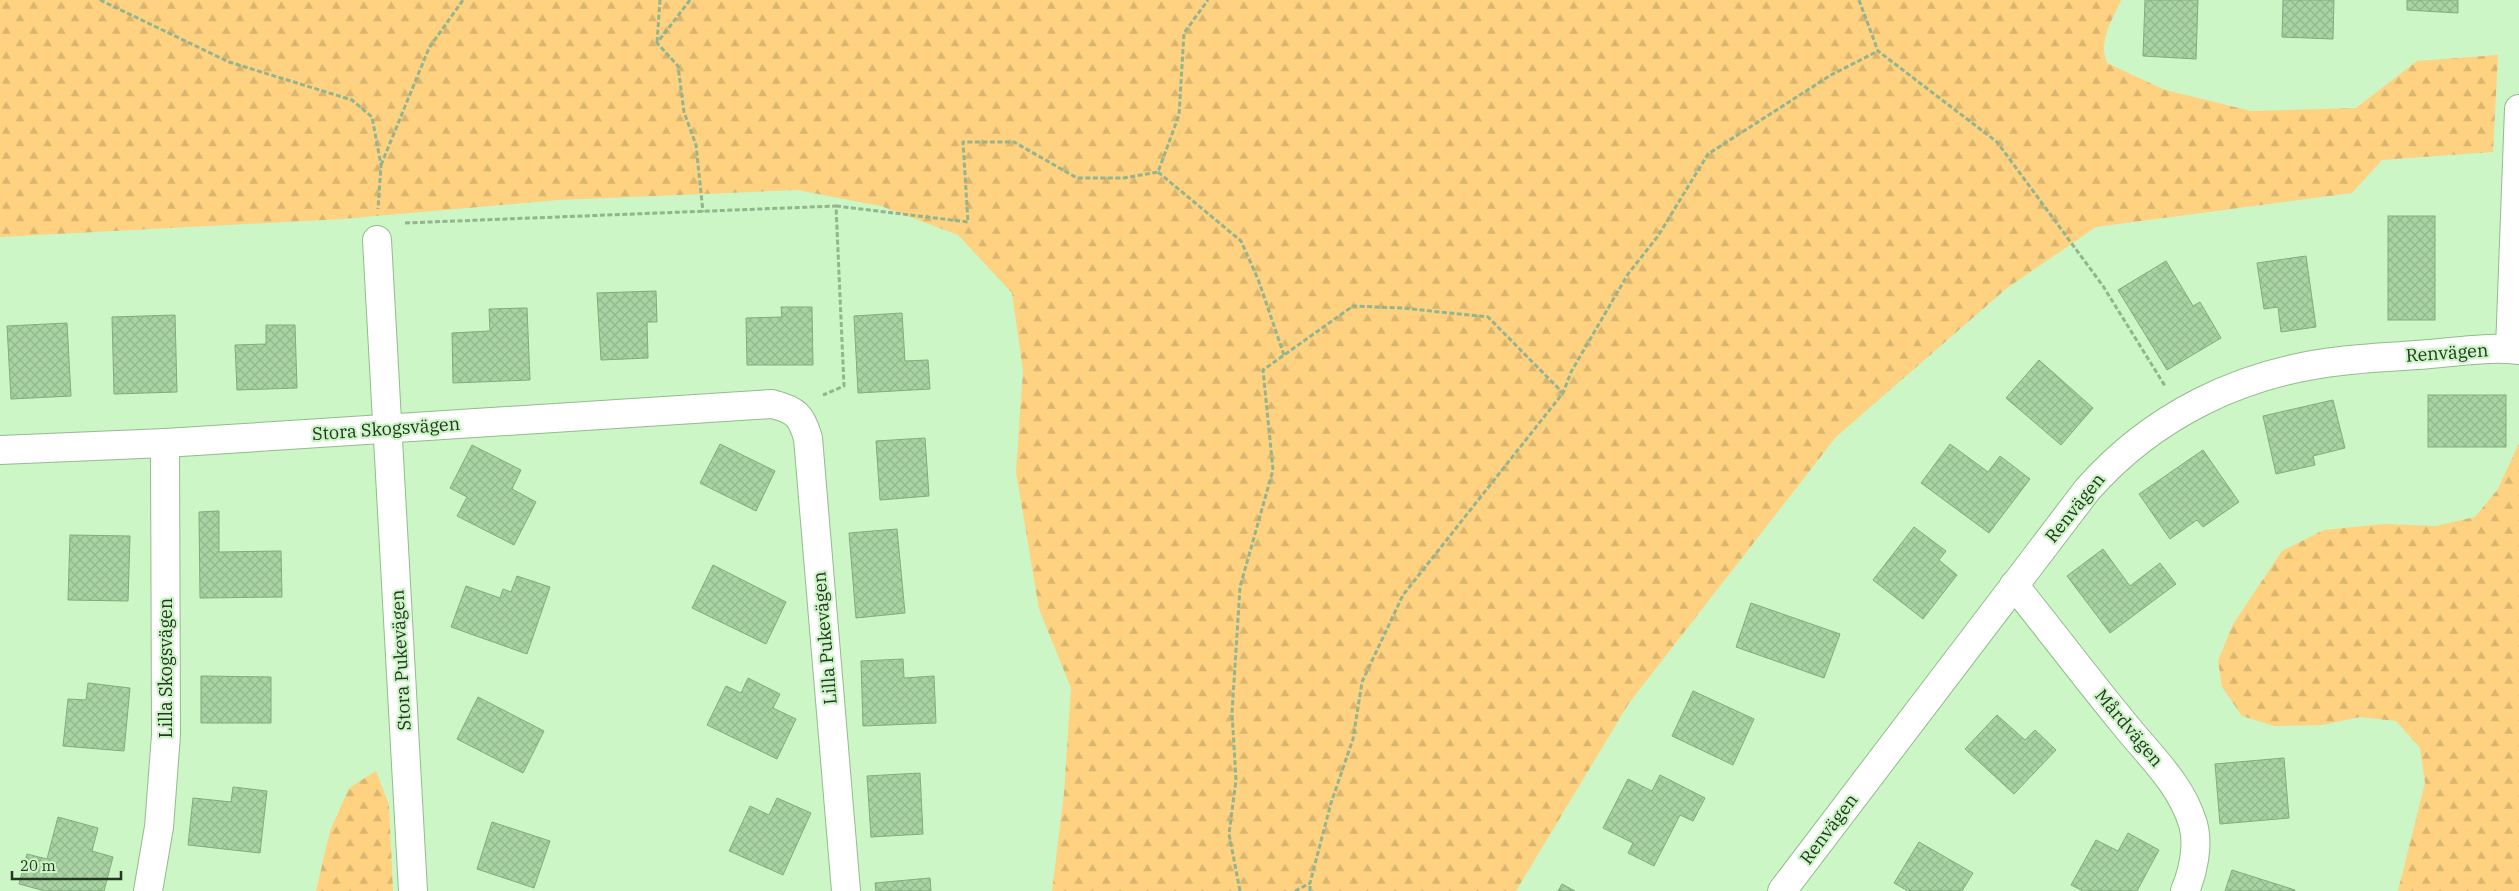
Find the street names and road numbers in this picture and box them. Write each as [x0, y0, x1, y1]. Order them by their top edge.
street label: Renvägen [2405, 338, 2489, 367]
street label: Stora Skogsvägen [311, 412, 461, 445]
street label: Renvägen [2040, 468, 2110, 547]
street label: Lilla Pukevägen [807, 571, 842, 705]
street label: Stora Pukevägen [385, 589, 416, 731]
street label: Lilla Skogsvägen [154, 598, 177, 738]
street label: Mårdvägen [2090, 684, 2169, 771]
street label: Renvägen [1795, 789, 1863, 869]

